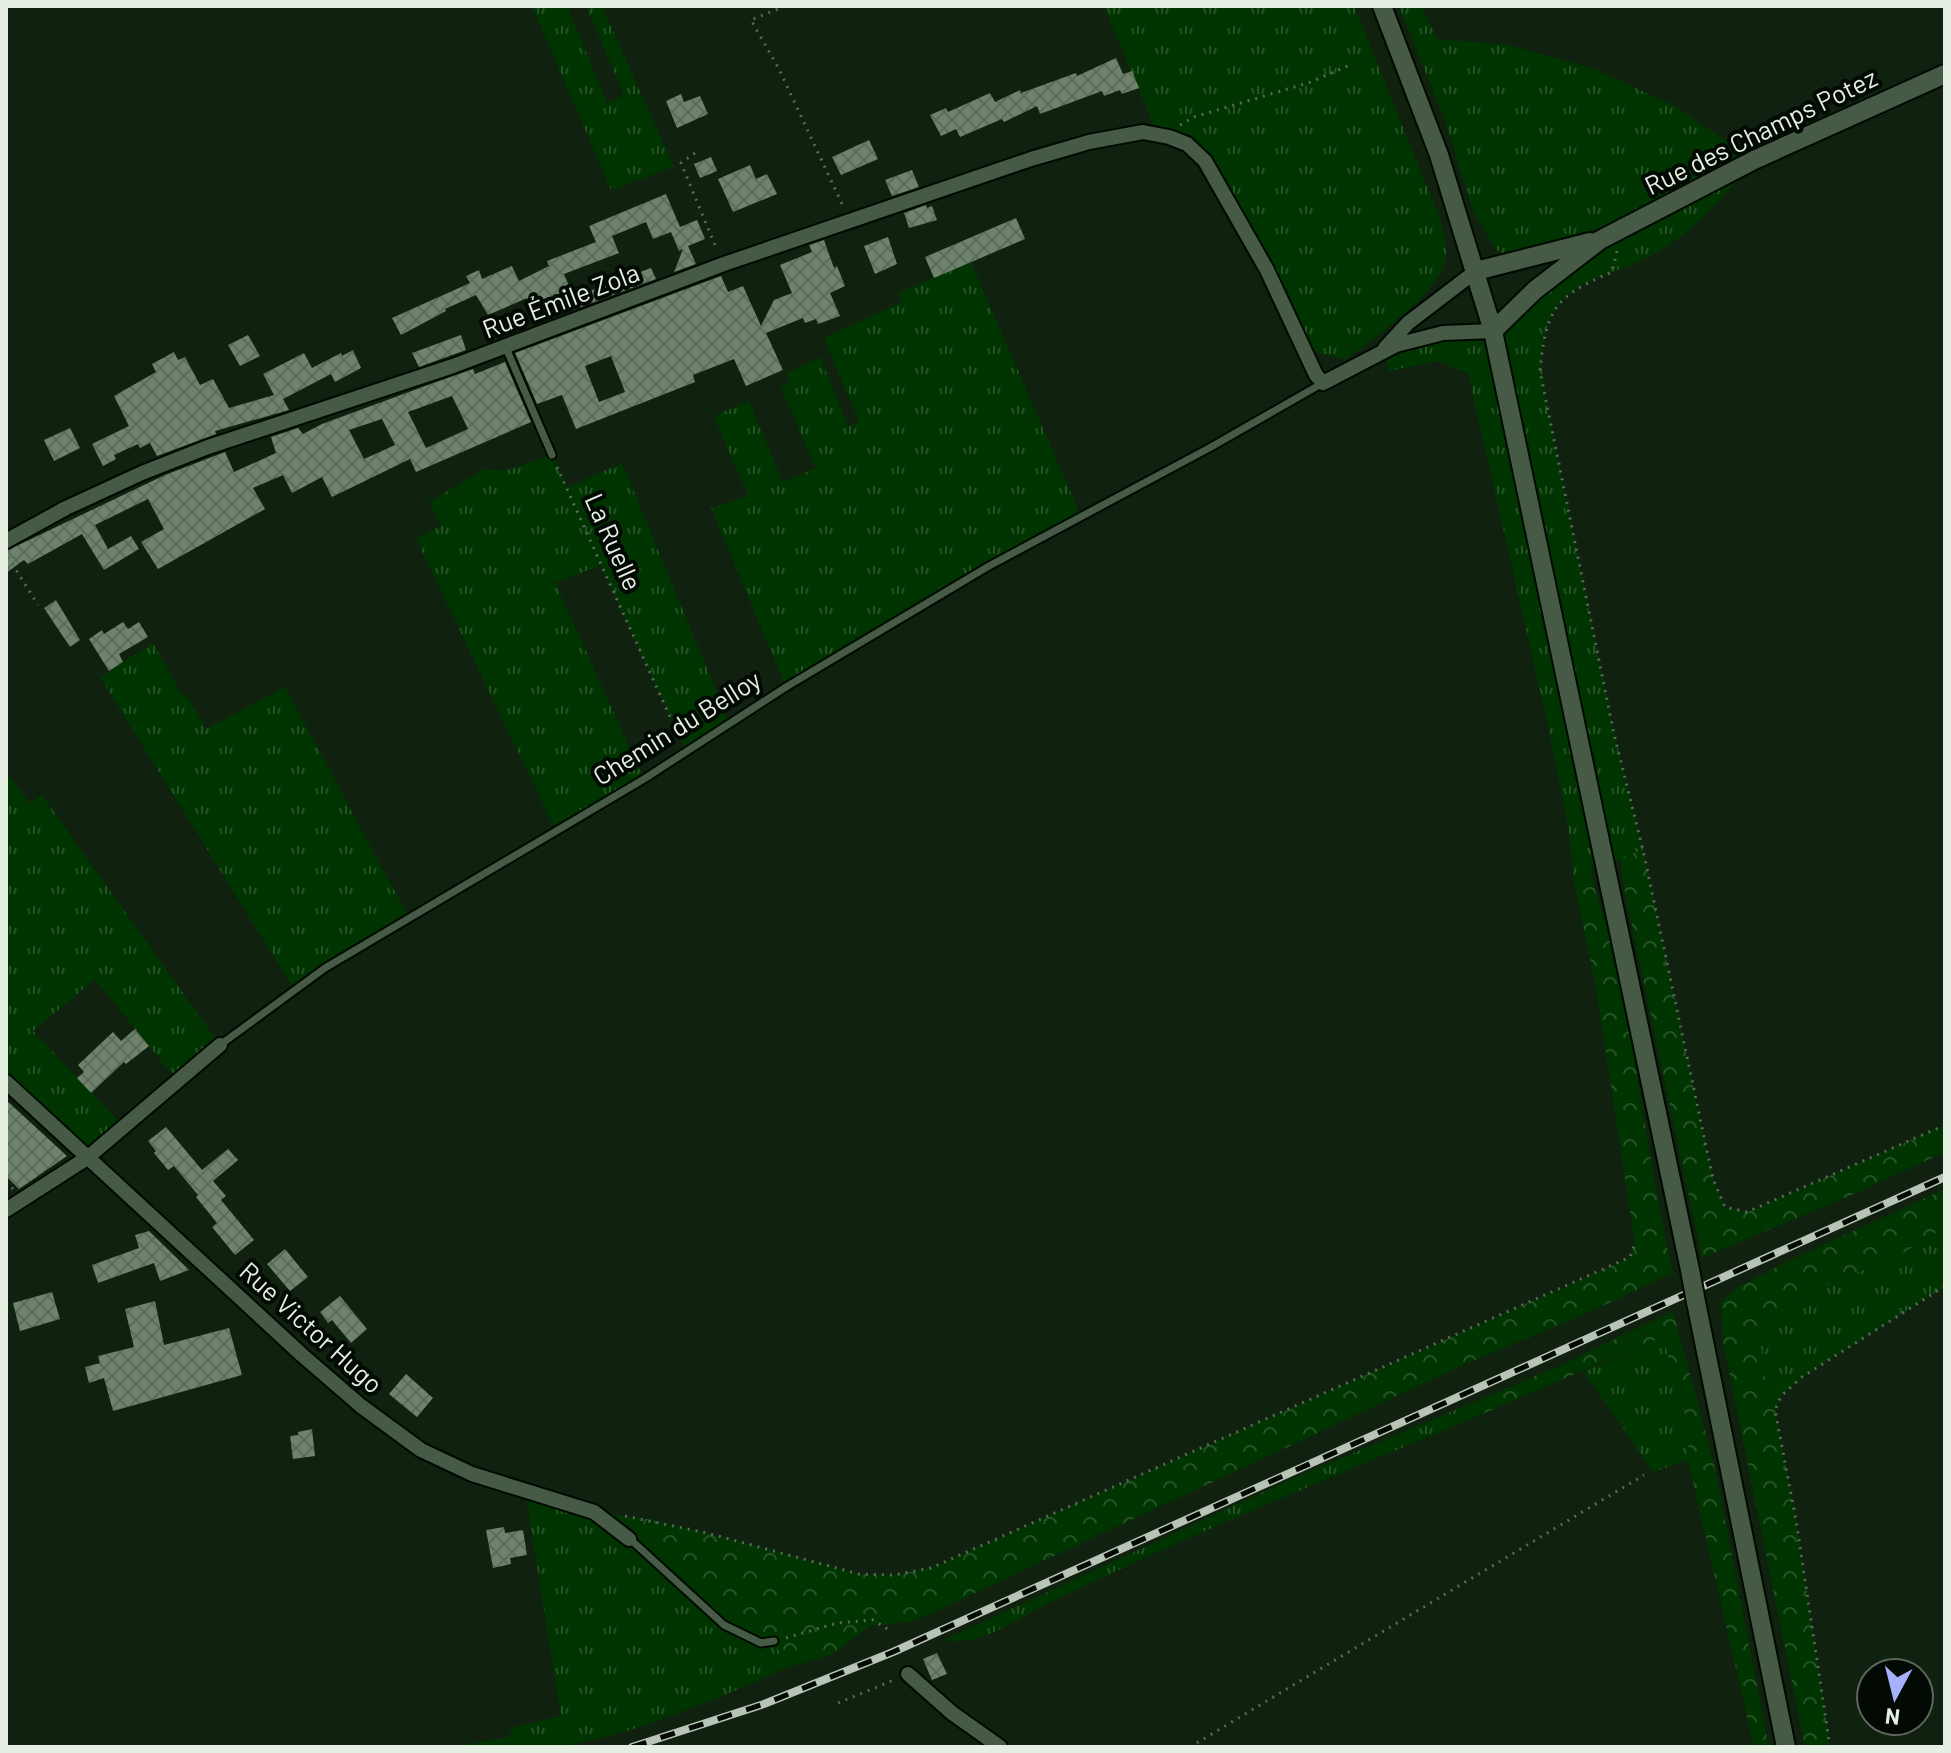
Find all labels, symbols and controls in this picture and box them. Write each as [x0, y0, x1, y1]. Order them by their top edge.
street label: Rue des Champs Potez [1639, 61, 1882, 200]
street label: Rue Émile Zola [478, 255, 643, 344]
street label: La Ruelle [579, 488, 649, 595]
street label: Chemin du Belloy [587, 663, 766, 791]
street label: Rue Victor Hugo [234, 1255, 390, 1399]
north arrow [1855, 1657, 1935, 1737]
text: N [1884, 1704, 1901, 1732]

